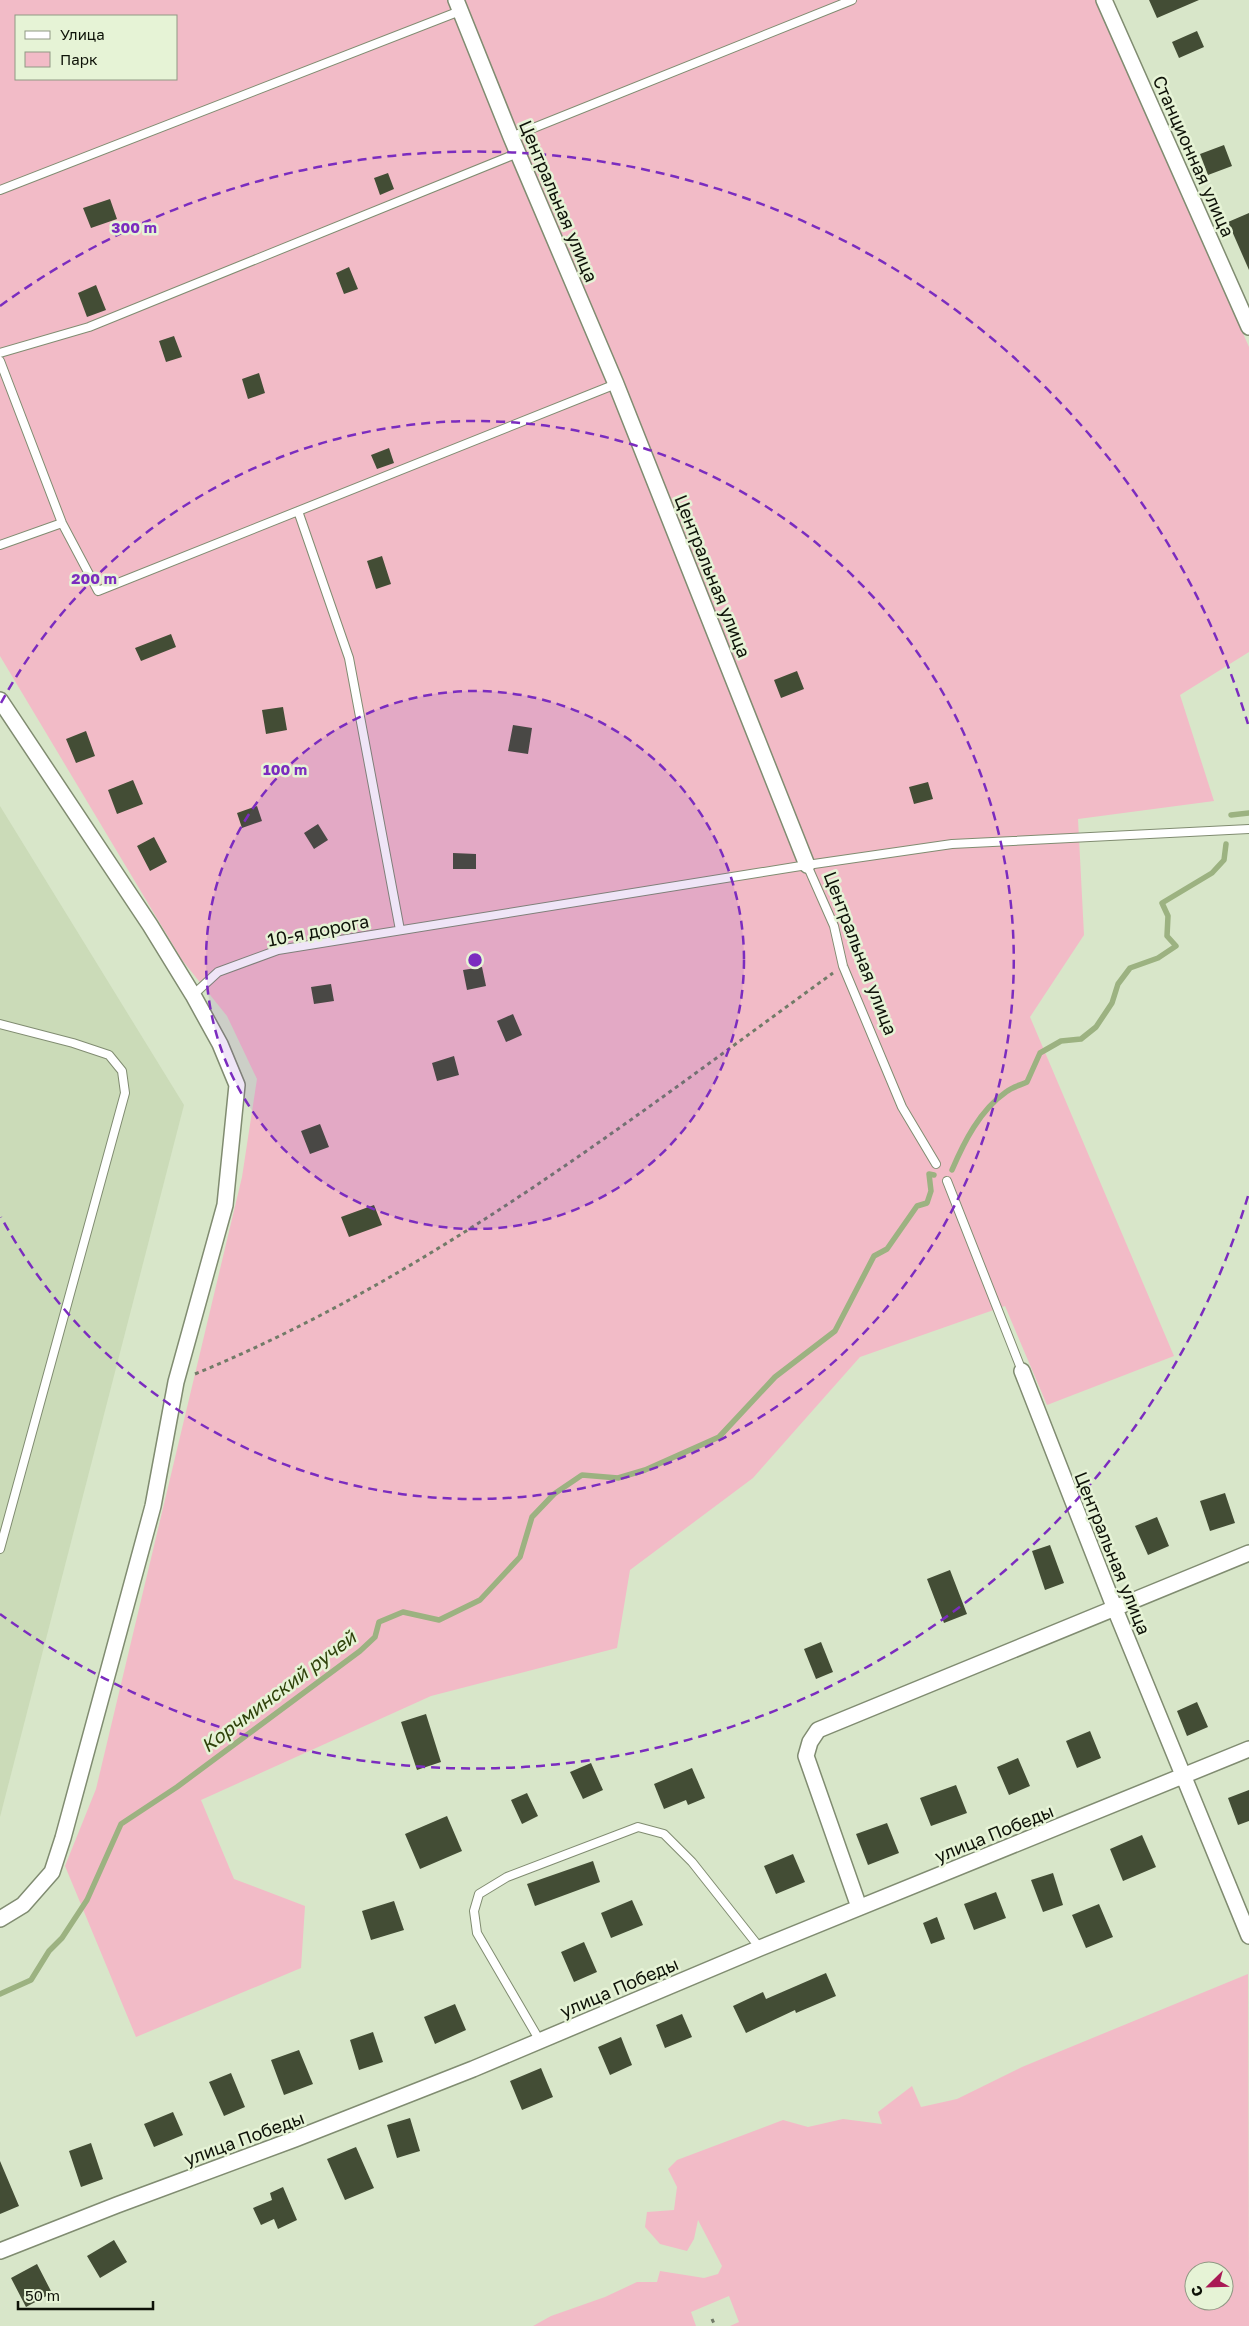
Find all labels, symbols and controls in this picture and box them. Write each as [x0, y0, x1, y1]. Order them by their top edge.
legend [15, 15, 178, 80]
text: Улица [60, 25, 105, 43]
text: Парк [60, 50, 98, 68]
street label: Станционная улица [1148, 72, 1240, 240]
street label: Центральная улица [515, 117, 603, 285]
text: 300 m [111, 218, 157, 236]
street label: Центральная улица [670, 491, 756, 661]
text: 200 m [71, 569, 117, 587]
text: 100 m [263, 760, 307, 778]
street label: Центральная улица [820, 868, 902, 1038]
street label: 10-я дорога [265, 909, 371, 951]
centre of rings [466, 951, 484, 969]
street label: Центральная улица [1070, 1468, 1156, 1638]
water label: Корчминский ручей [196, 1624, 361, 1757]
street label: улица Победы [931, 1799, 1057, 1867]
street label: улица Победы [556, 1952, 682, 2022]
street label: улица Победы [181, 2106, 307, 2170]
north arrow [1184, 2261, 1234, 2311]
scale bar [18, 2278, 152, 2310]
text: С [1187, 2283, 1206, 2299]
text: 50 m [25, 2286, 60, 2304]

